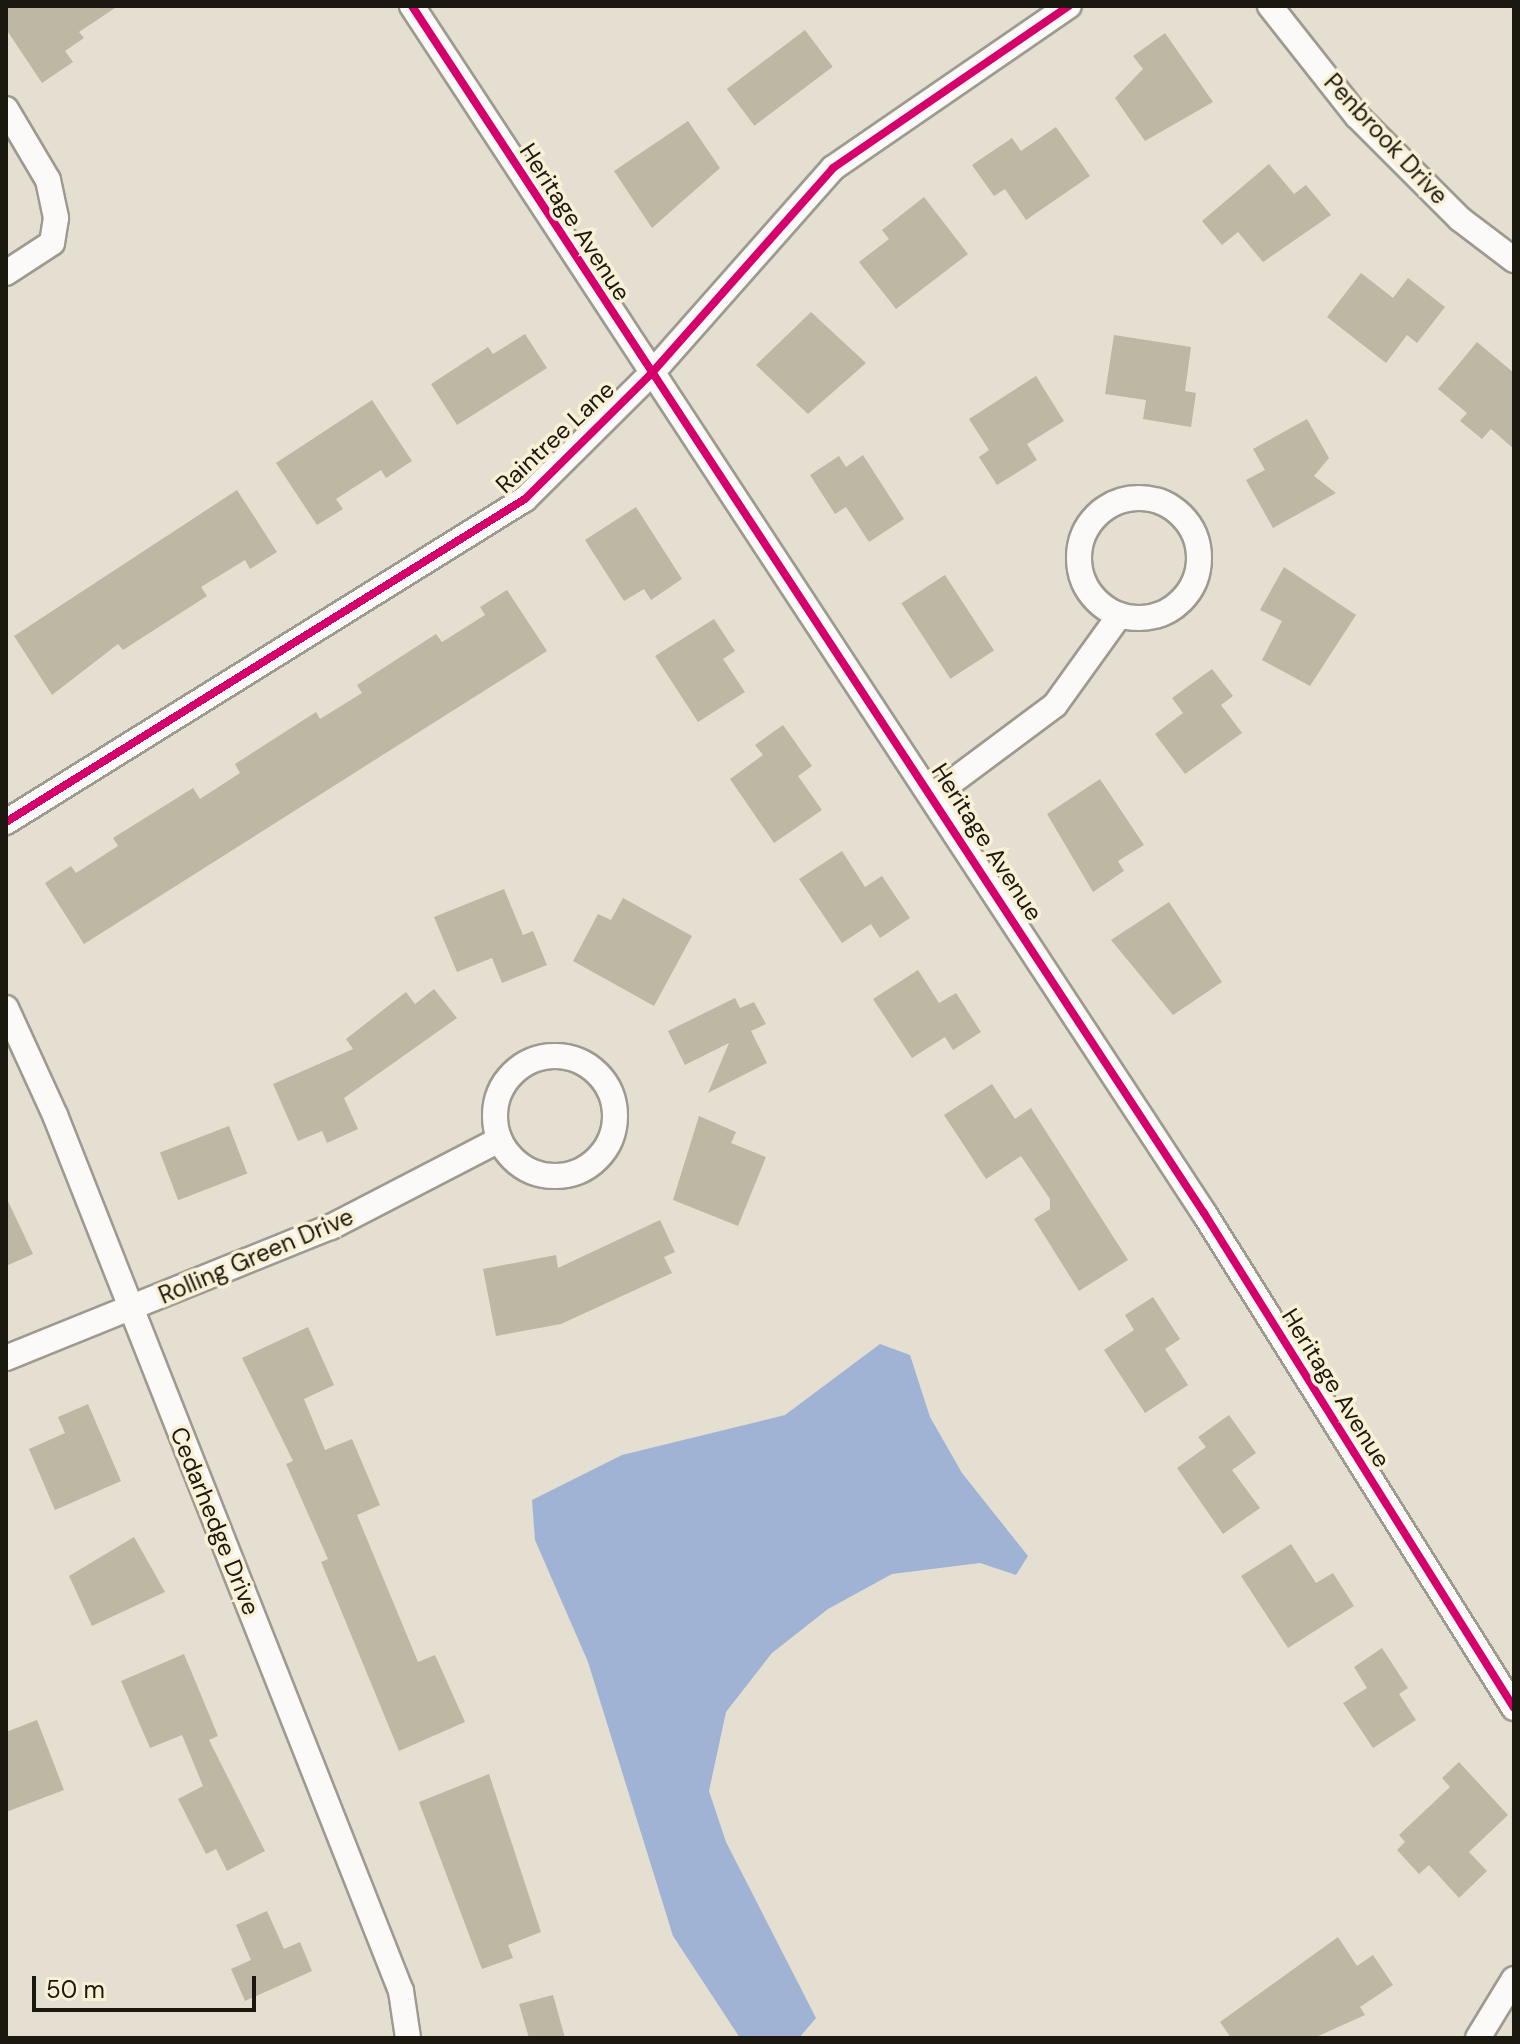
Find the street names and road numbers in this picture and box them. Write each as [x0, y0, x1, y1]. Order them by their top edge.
street label: Penbrook Drive [1318, 68, 1454, 210]
street label: Heritage Avenue [513, 138, 637, 306]
street label: Raintree Lane [490, 375, 620, 499]
street label: Heritage Avenue [925, 758, 1049, 926]
street label: Rolling Green Drive [154, 1202, 358, 1310]
street label: Heritage Avenue [1276, 1303, 1396, 1473]
street label: Cedarhedge Drive [164, 1423, 266, 1619]

